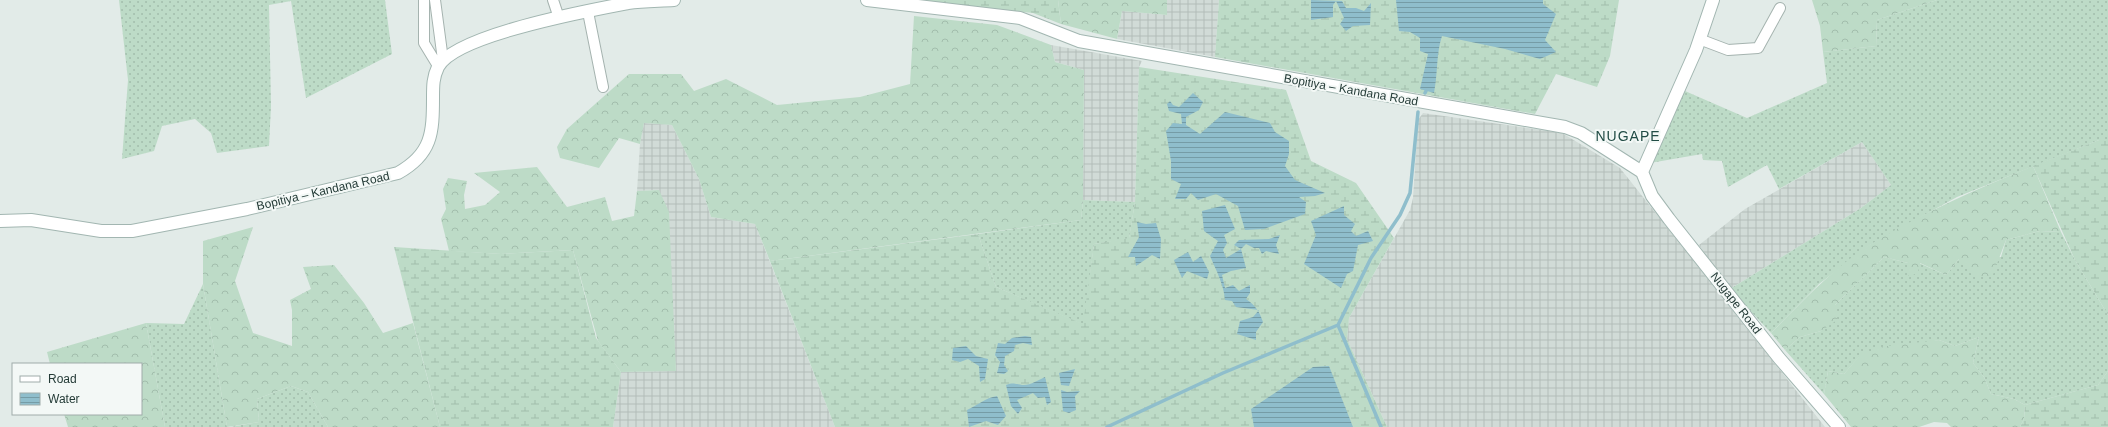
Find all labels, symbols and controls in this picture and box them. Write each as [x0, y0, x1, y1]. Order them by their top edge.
street label: Bopitiya – Kandana Road [1283, 71, 1419, 109]
district label: NUGAPE [1595, 128, 1661, 144]
street label: Bopitiya – Kandana Road [255, 169, 391, 213]
street label: Nugape Road [1708, 270, 1764, 336]
legend [12, 363, 142, 415]
text: Road [48, 372, 77, 386]
text: Water [48, 392, 80, 406]

